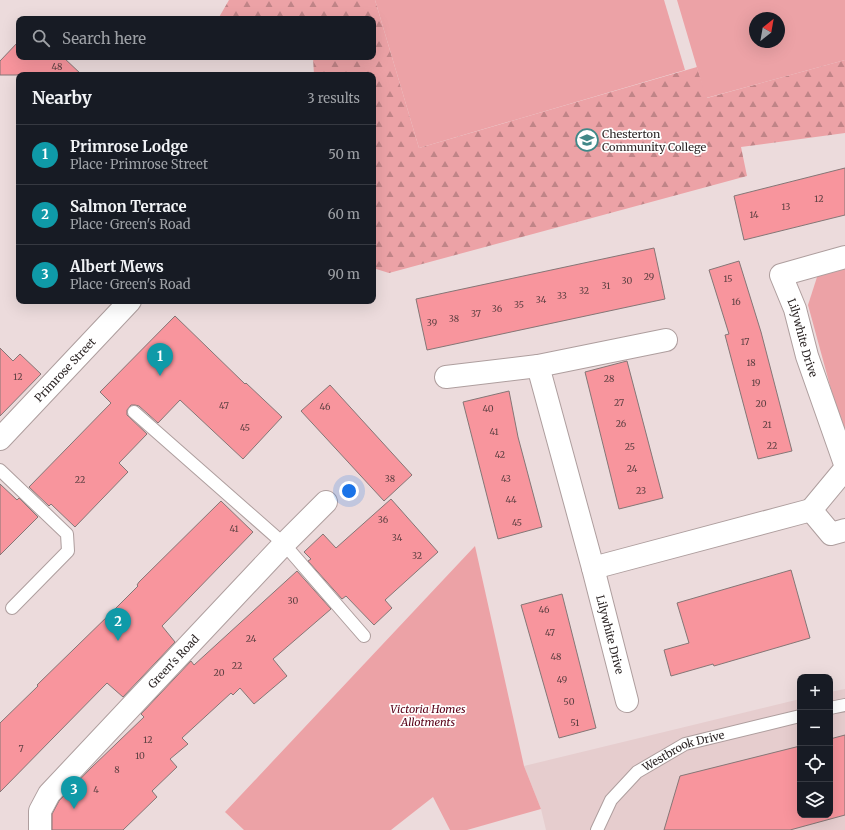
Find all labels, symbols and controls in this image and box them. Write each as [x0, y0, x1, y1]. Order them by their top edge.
north arrow [749, 12, 785, 48]
search box [16, 16, 376, 60]
icon: search [30, 27, 52, 49]
text: Search here [62, 29, 146, 48]
house number: 48 [52, 61, 62, 72]
text: Nearby [32, 87, 92, 109]
text: 3 results [307, 90, 360, 107]
school or university icon: Chesterton Community College [574, 127, 600, 153]
place label: Chesterton Community College [602, 127, 706, 154]
text: Primrose Lodge [70, 137, 188, 156]
text: 1 [42, 146, 48, 163]
text: 50 m [328, 146, 360, 163]
text: Place · Primrose Street [70, 156, 208, 173]
house number: 12 [814, 193, 824, 204]
text: Salmon Terrace [70, 197, 187, 216]
house number: 13 [782, 201, 790, 212]
text: 2 [41, 206, 49, 223]
text: 60 m [328, 206, 360, 223]
house number: 14 [749, 209, 759, 220]
text: Place · Green's Road [70, 216, 191, 233]
text: Albert Mews [70, 257, 164, 276]
text: 3 [41, 266, 49, 283]
text: 90 m [328, 266, 360, 283]
house number: 29 [644, 271, 654, 282]
house number: 15 [723, 273, 733, 284]
house number: 30 [622, 275, 633, 286]
text: Place · Green's Road [70, 276, 191, 293]
house number: 31 [602, 280, 610, 291]
house number: 32 [579, 285, 589, 296]
house number: 33 [557, 290, 567, 301]
house number: 34 [536, 294, 547, 305]
house number: 16 [731, 296, 741, 307]
street label: Lilywhite Drive [784, 296, 821, 379]
house number: 35 [514, 299, 524, 310]
house number: 36 [492, 303, 503, 314]
house number: 37 [471, 308, 481, 319]
house number: 38 [449, 313, 459, 324]
house number: 39 [427, 317, 437, 328]
street label: Primrose Street [32, 334, 99, 405]
house number: 17 [741, 336, 749, 347]
pin: 1 [147, 343, 173, 376]
house number: 18 [746, 357, 756, 368]
house number: 12 [13, 371, 23, 382]
house number: 28 [604, 373, 614, 384]
house number: 19 [751, 377, 761, 388]
house number: 27 [614, 397, 624, 408]
house number: 20 [756, 398, 767, 409]
house number: 47 [219, 400, 229, 411]
house number: 46 [320, 401, 331, 412]
house number: 40 [482, 403, 494, 414]
house number: 26 [616, 418, 627, 429]
house number: 21 [762, 419, 772, 430]
house number: 45 [240, 422, 250, 433]
house number: 41 [490, 426, 498, 437]
house number: 22 [767, 440, 777, 451]
house number: 25 [625, 441, 635, 452]
house number: 42 [495, 449, 505, 460]
house number: 24 [627, 463, 638, 474]
house number: 38 [385, 473, 395, 484]
house number: 43 [501, 473, 511, 484]
house number: 22 [75, 474, 85, 485]
your location [339, 481, 359, 501]
house number: 23 [636, 485, 646, 496]
house number: 44 [505, 494, 517, 505]
house number: 36 [378, 514, 389, 525]
house number: 45 [512, 517, 522, 528]
house number: 41 [230, 523, 238, 534]
house number: 34 [392, 532, 403, 543]
house number: 32 [412, 550, 422, 561]
street label: Lilywhite Drive [593, 593, 627, 676]
house number: 30 [288, 595, 299, 606]
house number: 46 [539, 604, 550, 615]
pin: 2 [105, 608, 131, 641]
house number: 47 [545, 627, 555, 638]
street label: Green's Road [145, 632, 202, 691]
house number: 24 [246, 633, 257, 644]
house number: 48 [551, 651, 561, 662]
house number: 22 [232, 660, 242, 671]
house number: 20 [214, 667, 225, 678]
house number: 49 [557, 674, 567, 685]
map controls [797, 674, 833, 818]
button: + [797, 674, 833, 710]
house number: 50 [564, 696, 575, 707]
park label: Victoria Homes Allotments [390, 702, 466, 729]
button: − [797, 710, 833, 746]
house number: 51 [571, 717, 579, 728]
street label: Westbrook Drive [639, 728, 726, 775]
house number: 12 [143, 734, 153, 745]
house number: 7 [18, 743, 24, 754]
button: locate [797, 746, 833, 782]
house number: 10 [135, 750, 145, 761]
house number: 8 [114, 764, 120, 775]
pin: 3 [61, 776, 87, 809]
button: layers [797, 782, 833, 818]
house number: 4 [93, 784, 99, 795]

